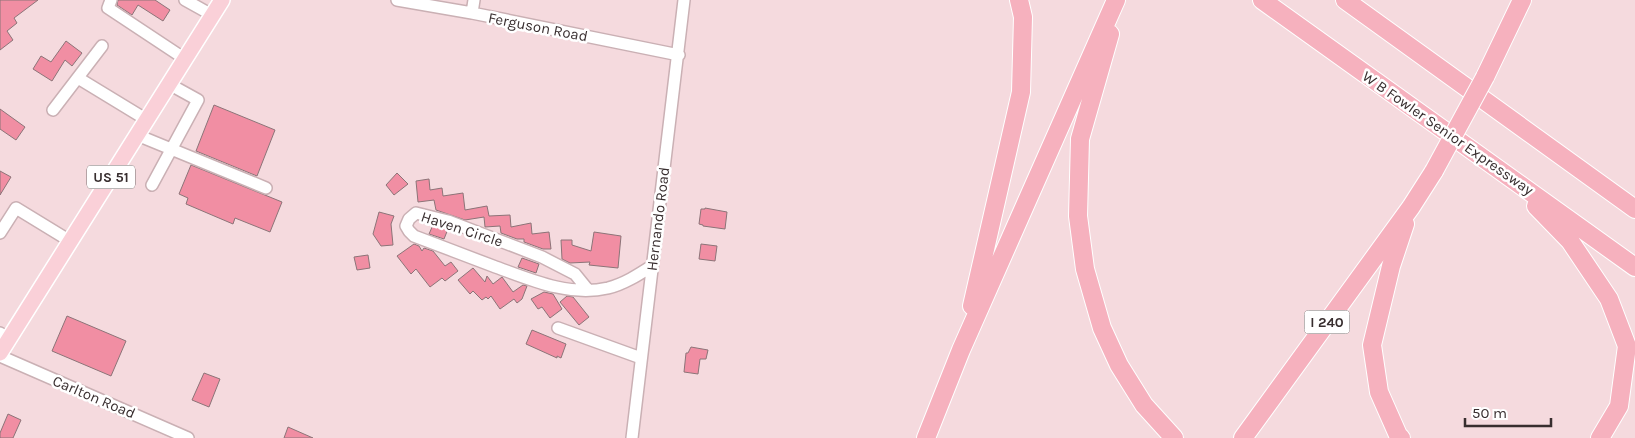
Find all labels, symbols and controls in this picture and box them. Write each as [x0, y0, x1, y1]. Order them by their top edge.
street label: Ferguson Road [487, 9, 589, 45]
street label: W B Fowler Senior Expressway [1359, 67, 1537, 199]
road number: US 51 [87, 166, 135, 188]
street label: Hernando Road [643, 166, 673, 272]
street label: Haven Circle [419, 207, 505, 251]
road number: I 240 [1304, 311, 1350, 334]
street label: Carlton Road [50, 372, 138, 422]
scale bar [1465, 396, 1551, 428]
text: 50 m [1472, 404, 1507, 422]

